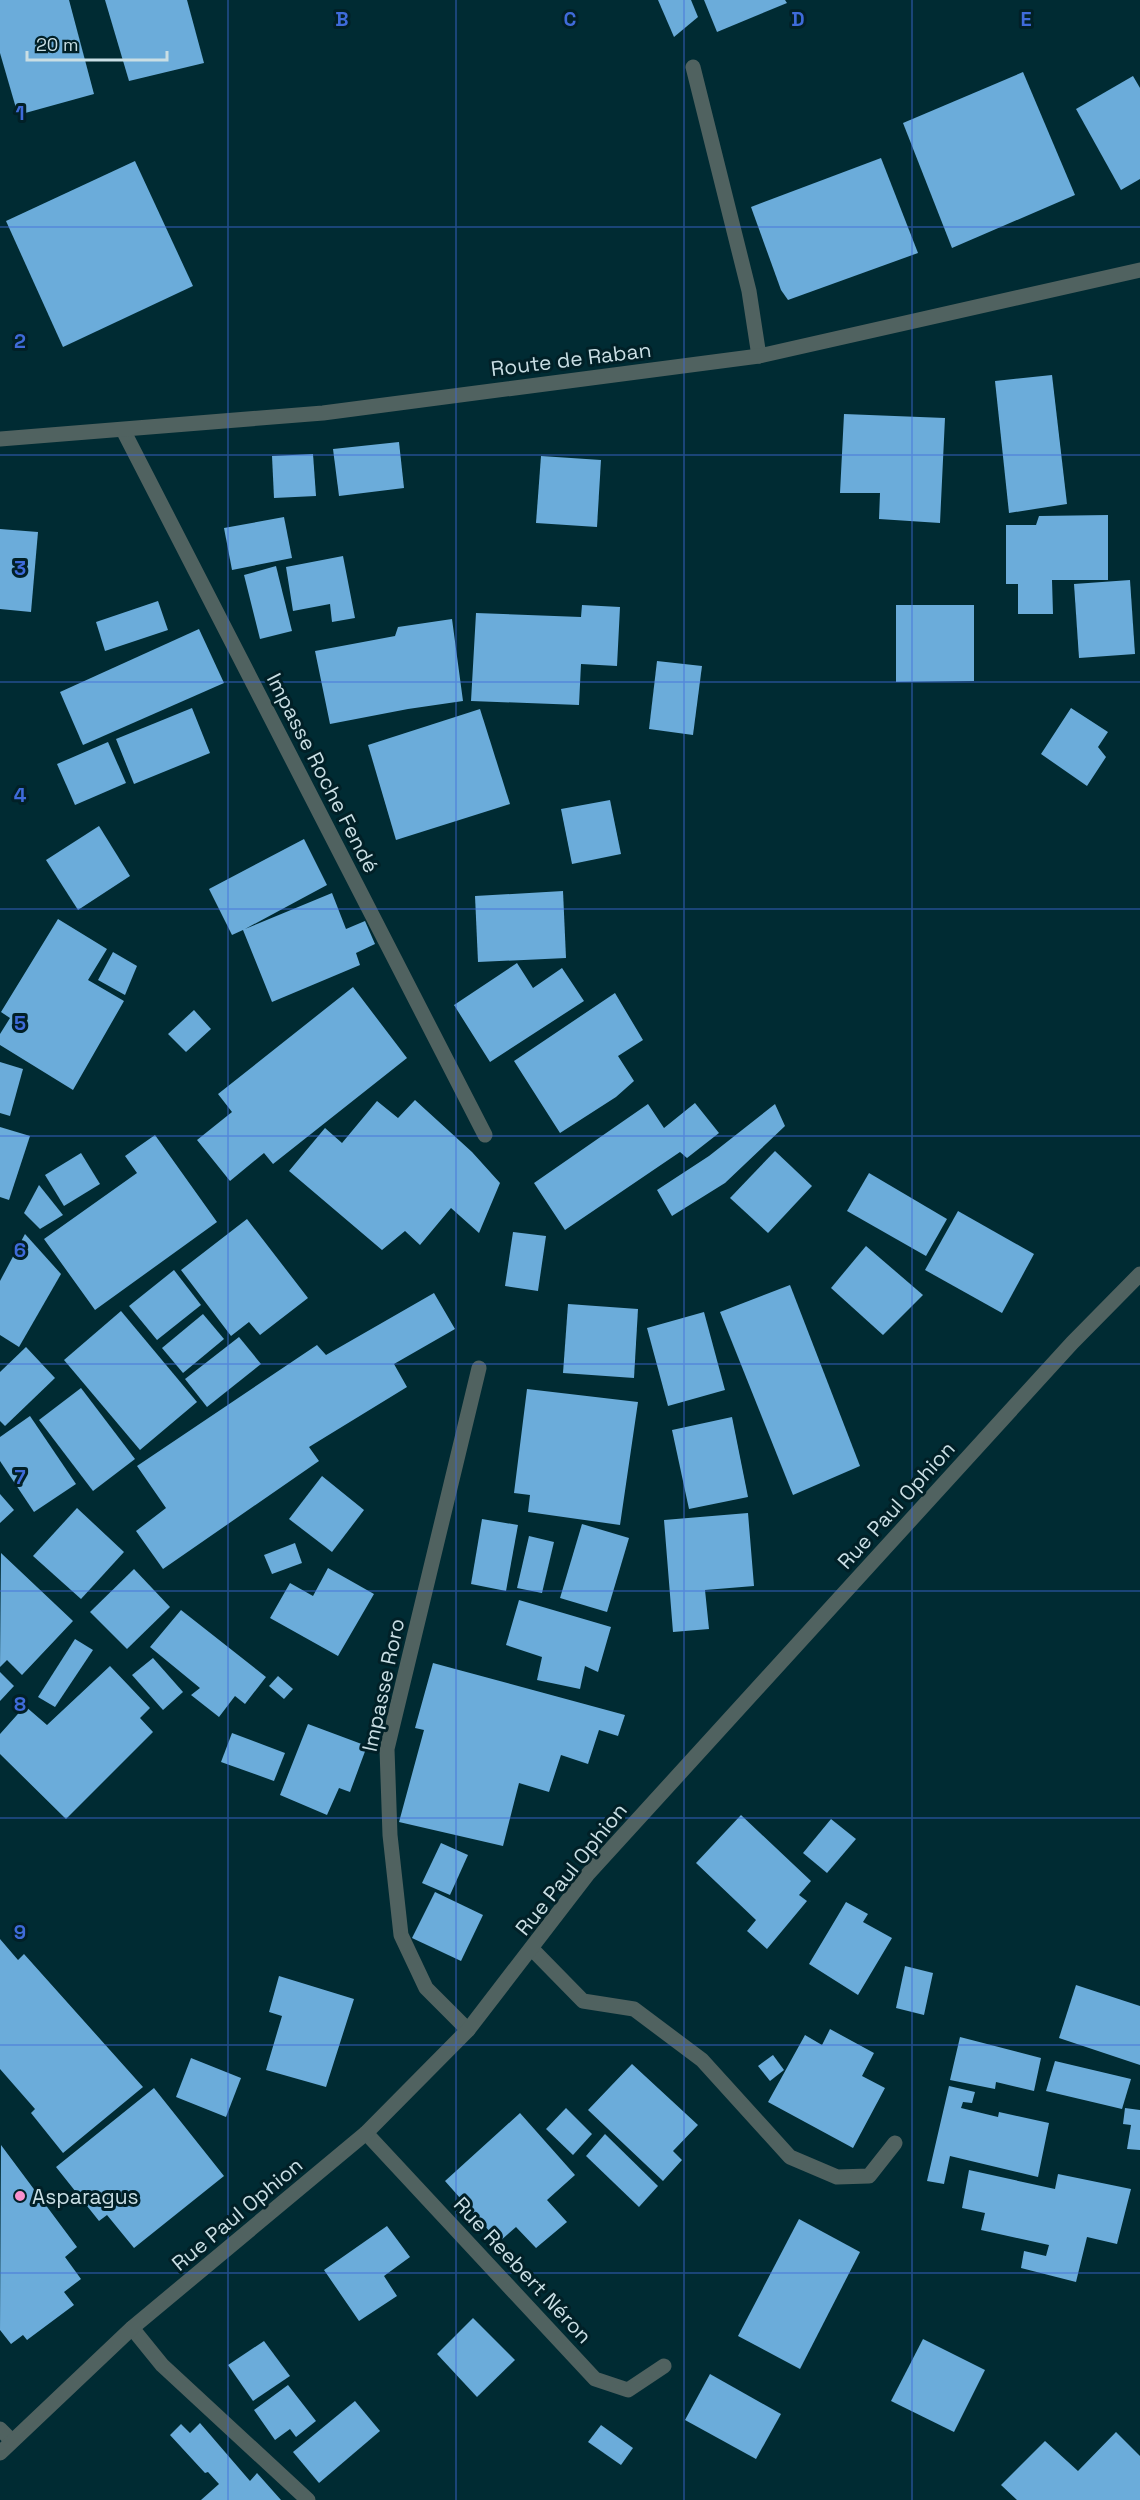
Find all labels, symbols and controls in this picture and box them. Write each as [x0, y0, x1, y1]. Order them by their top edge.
text: B [335, 6, 349, 32]
text: C [564, 6, 577, 32]
text: D [791, 6, 805, 32]
text: E [1020, 6, 1032, 32]
scale bar [27, 24, 166, 62]
text: 20 m [36, 33, 79, 56]
text: 1 [15, 100, 25, 126]
text: 2 [14, 328, 26, 354]
street label: Route de Raban [489, 336, 653, 382]
text: 3 [14, 555, 26, 581]
street label: Impasse Roche Fendé [261, 669, 385, 877]
text: 4 [14, 782, 27, 808]
text: 5 [14, 1010, 26, 1036]
text: 6 [14, 1237, 26, 1263]
street label: Rue Paul Ophion [831, 1435, 961, 1575]
text: 7 [14, 1464, 26, 1490]
street label: Impasse Roro [356, 1616, 410, 1754]
text: 8 [14, 1691, 26, 1717]
street label: Rue Paul Ophion [509, 1797, 633, 1941]
text: 9 [14, 1919, 26, 1945]
street label: Rue Paul Ophion [166, 2151, 308, 2277]
place label: Asparagus [32, 2183, 139, 2210]
marker: Asparagus [13, 2189, 27, 2203]
street label: Rue Reebert Néron [448, 2191, 598, 2349]

